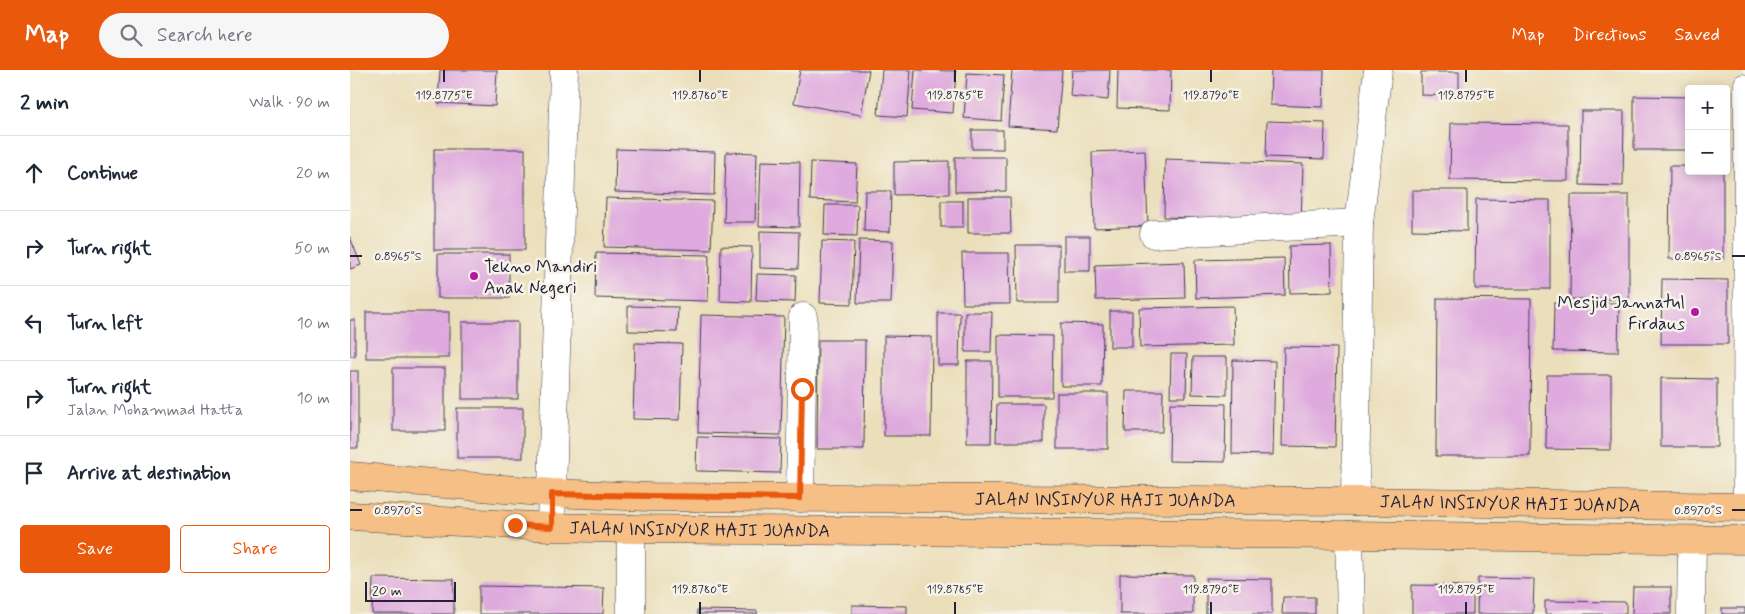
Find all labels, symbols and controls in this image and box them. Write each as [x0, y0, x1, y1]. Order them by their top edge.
search box [99, 13, 449, 58]
text: Map [25, 20, 69, 51]
icon: search [117, 21, 145, 49]
text: Search here [157, 23, 253, 48]
text: Map [1512, 23, 1545, 47]
text: Directions [1573, 23, 1647, 47]
text: Saved [1675, 23, 1720, 47]
map controls [1685, 85, 1730, 175]
button: + [1685, 85, 1730, 130]
text: 119.8775°E [415, 88, 473, 104]
text: 119.8780°E [672, 88, 728, 104]
text: 119.8785°E [926, 88, 984, 104]
text: 119.8790°E [1183, 88, 1239, 104]
text: 119.8795°E [1437, 88, 1495, 104]
text: 2 min [20, 89, 69, 117]
text: Walk · 90 m [249, 92, 330, 113]
button: − [1685, 130, 1730, 175]
icon: ahead [20, 159, 48, 187]
text: Continue [67, 161, 138, 186]
text: 20 m [296, 163, 330, 184]
icon: right [20, 234, 48, 262]
text: Turn right [67, 236, 151, 261]
text: 50 m [294, 238, 330, 259]
text: 0.8965°S [374, 249, 422, 265]
text: 0.8965°S [1674, 249, 1722, 265]
place label: Tekno Mandiri Anak Negeri [484, 255, 597, 300]
marker: Tekno Mandiri Anak Negeri [468, 270, 480, 282]
place label: Mesjid Jannatul Firdaus [1557, 291, 1685, 336]
marker: Mesjid Jannatul Firdaus [1689, 306, 1701, 318]
icon: left [20, 309, 48, 337]
text: Turn left [67, 311, 143, 336]
text: 10 m [297, 313, 330, 334]
text: Turn right [67, 375, 151, 400]
route start [791, 378, 814, 401]
icon: right [20, 384, 48, 412]
text: 10 m [297, 388, 330, 409]
text: Jalan Mohammad Hatta [67, 400, 243, 421]
icon: arrive [20, 459, 48, 487]
text: Arrive at destination [67, 461, 231, 486]
street label: JALAN INSINYUR HAJI JUANDA [975, 488, 1236, 513]
street label: JALAN INSINYUR HAJI JUANDA [1379, 490, 1641, 518]
text: 0.8970°S [374, 503, 422, 519]
text: 0.8970°S [1674, 503, 1722, 519]
route end [504, 514, 527, 537]
street label: JALAN INSINYUR HAJI JUANDA [569, 516, 830, 544]
button: Save [20, 525, 170, 573]
button: Share [180, 525, 330, 573]
scale bar [365, 579, 456, 602]
text: 20 m [372, 582, 402, 600]
text: 119.8780°E [672, 582, 728, 598]
text: 119.8785°E [926, 582, 984, 598]
text: 119.8790°E [1183, 582, 1239, 598]
text: 119.8795°E [1437, 582, 1495, 598]

